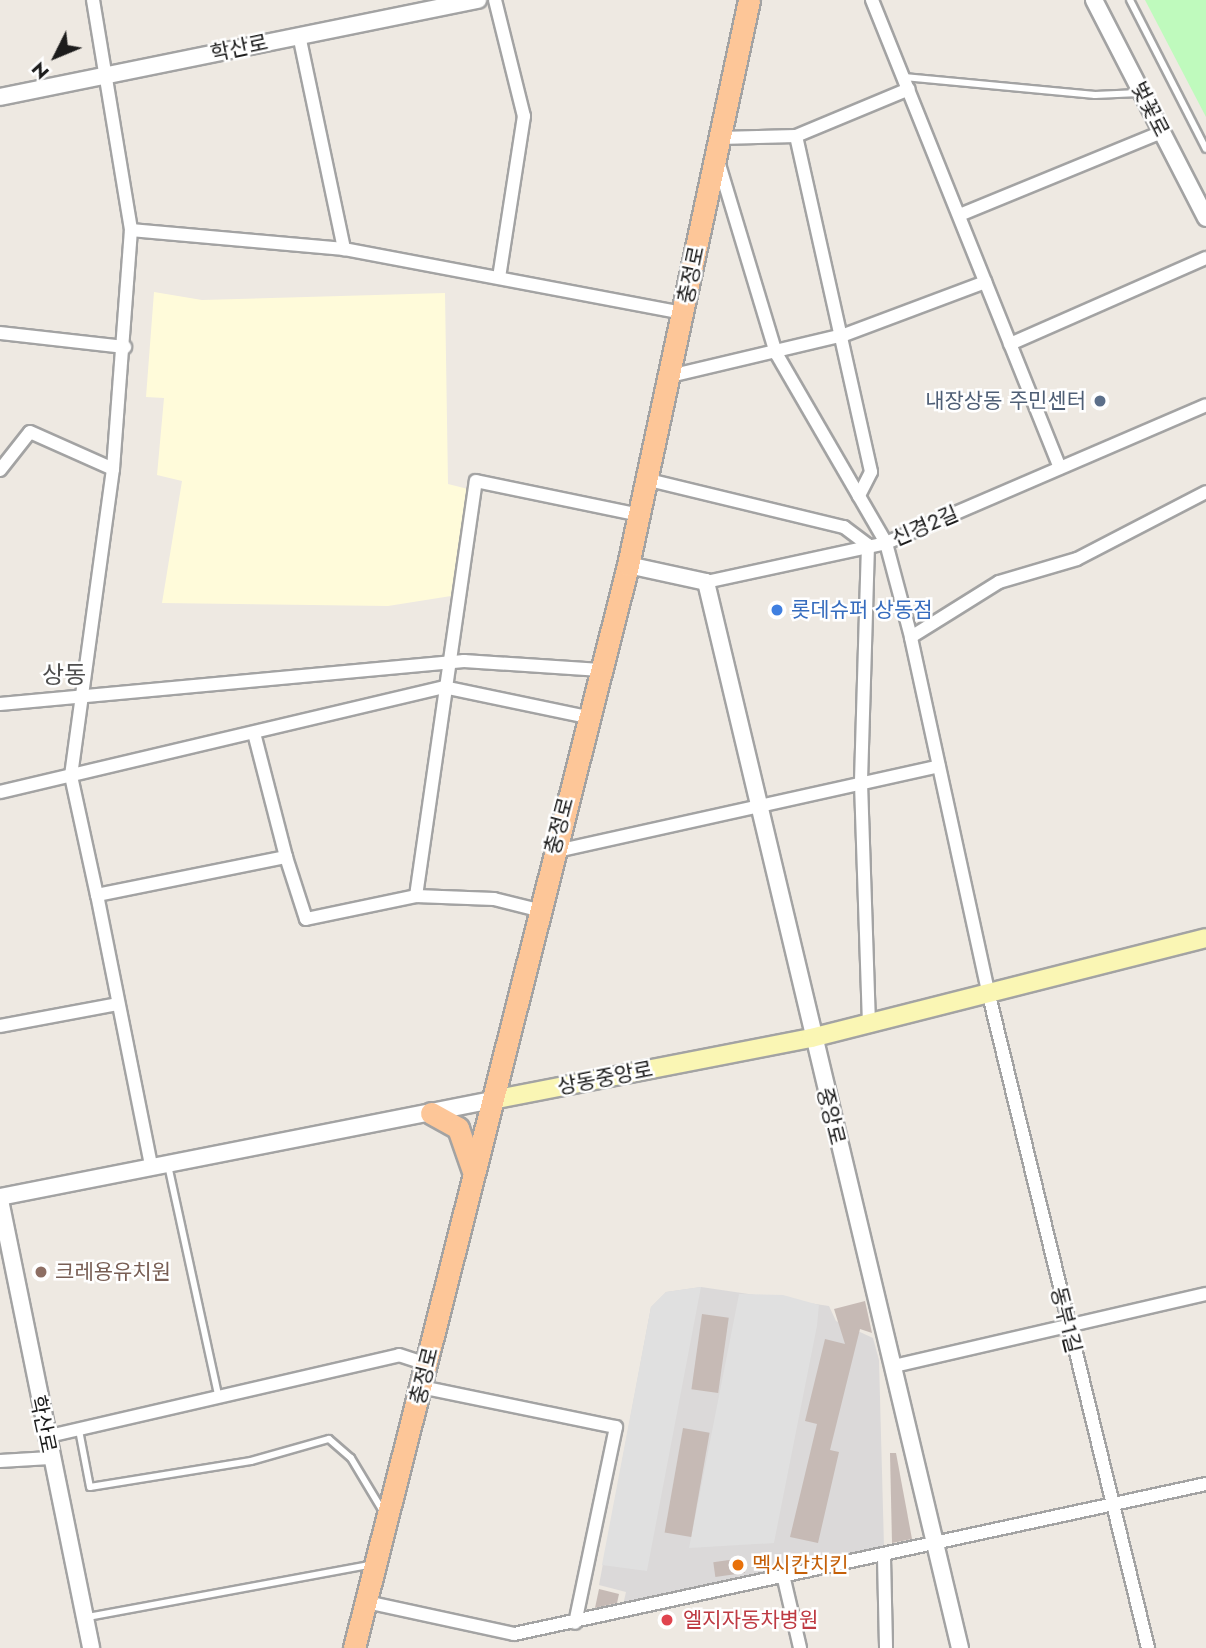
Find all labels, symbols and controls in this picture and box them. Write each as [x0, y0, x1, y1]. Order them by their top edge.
north arrow [21, 21, 91, 91]
street label: 학산로 [208, 30, 270, 66]
text: N [25, 56, 55, 85]
street label: 벚꽃로 [1126, 77, 1174, 141]
street label: 충정로 [673, 244, 709, 306]
place label: 내장상동 주민센터 [925, 388, 1086, 414]
marker: 내장상동 주민센터 [1092, 393, 1108, 409]
street label: 신경2길 [888, 501, 962, 551]
place label: 롯데슈퍼 상동점 [791, 597, 933, 623]
marker: 롯데슈퍼 상동점 [769, 602, 785, 618]
district label: 상동 [42, 661, 86, 689]
street label: 충정로 [539, 795, 579, 857]
street label: 상동중앙로 [555, 1056, 655, 1100]
street label: 중앙로 [812, 1085, 850, 1147]
place label: 크레용유치원 [55, 1259, 171, 1285]
marker: 크레용유치원 [33, 1264, 49, 1280]
street label: 동부1길 [1046, 1284, 1086, 1356]
street label: 충정로 [405, 1345, 443, 1407]
street label: 학산로 [25, 1393, 61, 1455]
place label: 멕시칸치킨 [752, 1552, 849, 1578]
marker: 멕시칸치킨 [730, 1557, 746, 1573]
place label: 엘지자동차병원 [683, 1607, 818, 1633]
marker: 엘지자동차병원 [657, 1610, 677, 1630]

